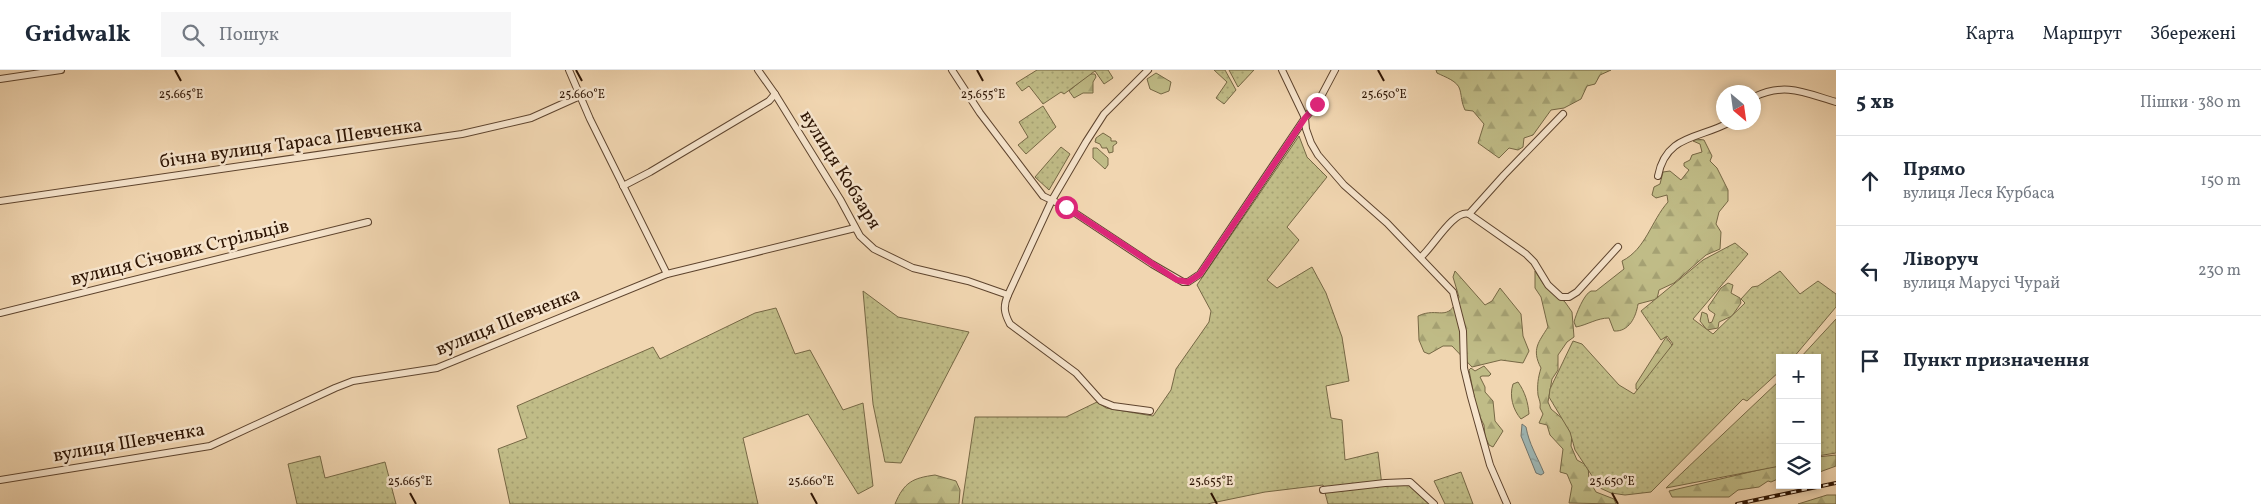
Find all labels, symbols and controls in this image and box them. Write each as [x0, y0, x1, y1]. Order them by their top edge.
search box [161, 12, 511, 57]
text: Gridwalk [25, 18, 131, 52]
icon: search [179, 21, 207, 49]
text: Пошук [219, 22, 279, 48]
text: Карта [1966, 22, 2014, 47]
text: Маршрут [2042, 22, 2122, 47]
text: Збережені [2150, 22, 2236, 47]
north arrow [1716, 85, 1761, 130]
text: 25.665°E [159, 87, 203, 103]
text: 25.660°E [559, 87, 605, 103]
text: 25.655°E [961, 87, 1005, 103]
text: 25.650°E [1361, 87, 1407, 103]
text: 5 хв [1856, 88, 1894, 117]
text: Пішки · 380 m [2140, 92, 2241, 114]
route end [1306, 93, 1329, 116]
street label: вулиця Кобзаря [793, 105, 887, 235]
street label: бічна вулиця Тараса Шевченка [158, 113, 424, 175]
text: Прямо [1903, 157, 1965, 183]
icon: ahead [1856, 167, 1884, 195]
text: 150 m [2200, 170, 2241, 192]
text: вулиця Леся Курбаса [1903, 183, 2055, 205]
route start [1055, 196, 1078, 219]
street label: вулиця Січових Стрільців [68, 213, 292, 293]
text: Ліворуч [1903, 247, 1978, 273]
icon: left [1856, 257, 1884, 285]
text: 230 m [2198, 260, 2241, 282]
text: вулиця Марусі Чурай [1903, 273, 2060, 295]
street label: вулиця Шевченка [432, 281, 584, 363]
icon: arrive [1856, 347, 1884, 375]
text: Пункт призначення [1903, 348, 2089, 374]
map controls [1776, 354, 1821, 489]
button: + [1776, 354, 1821, 399]
button: − [1776, 399, 1821, 444]
street label: вулиця Шевченка [51, 417, 207, 469]
button: layers [1776, 444, 1821, 489]
text: 25.665°E [388, 474, 432, 490]
text: 25.660°E [788, 474, 834, 490]
text: 25.655°E [1189, 474, 1233, 490]
text: 25.650°E [1589, 474, 1635, 490]

